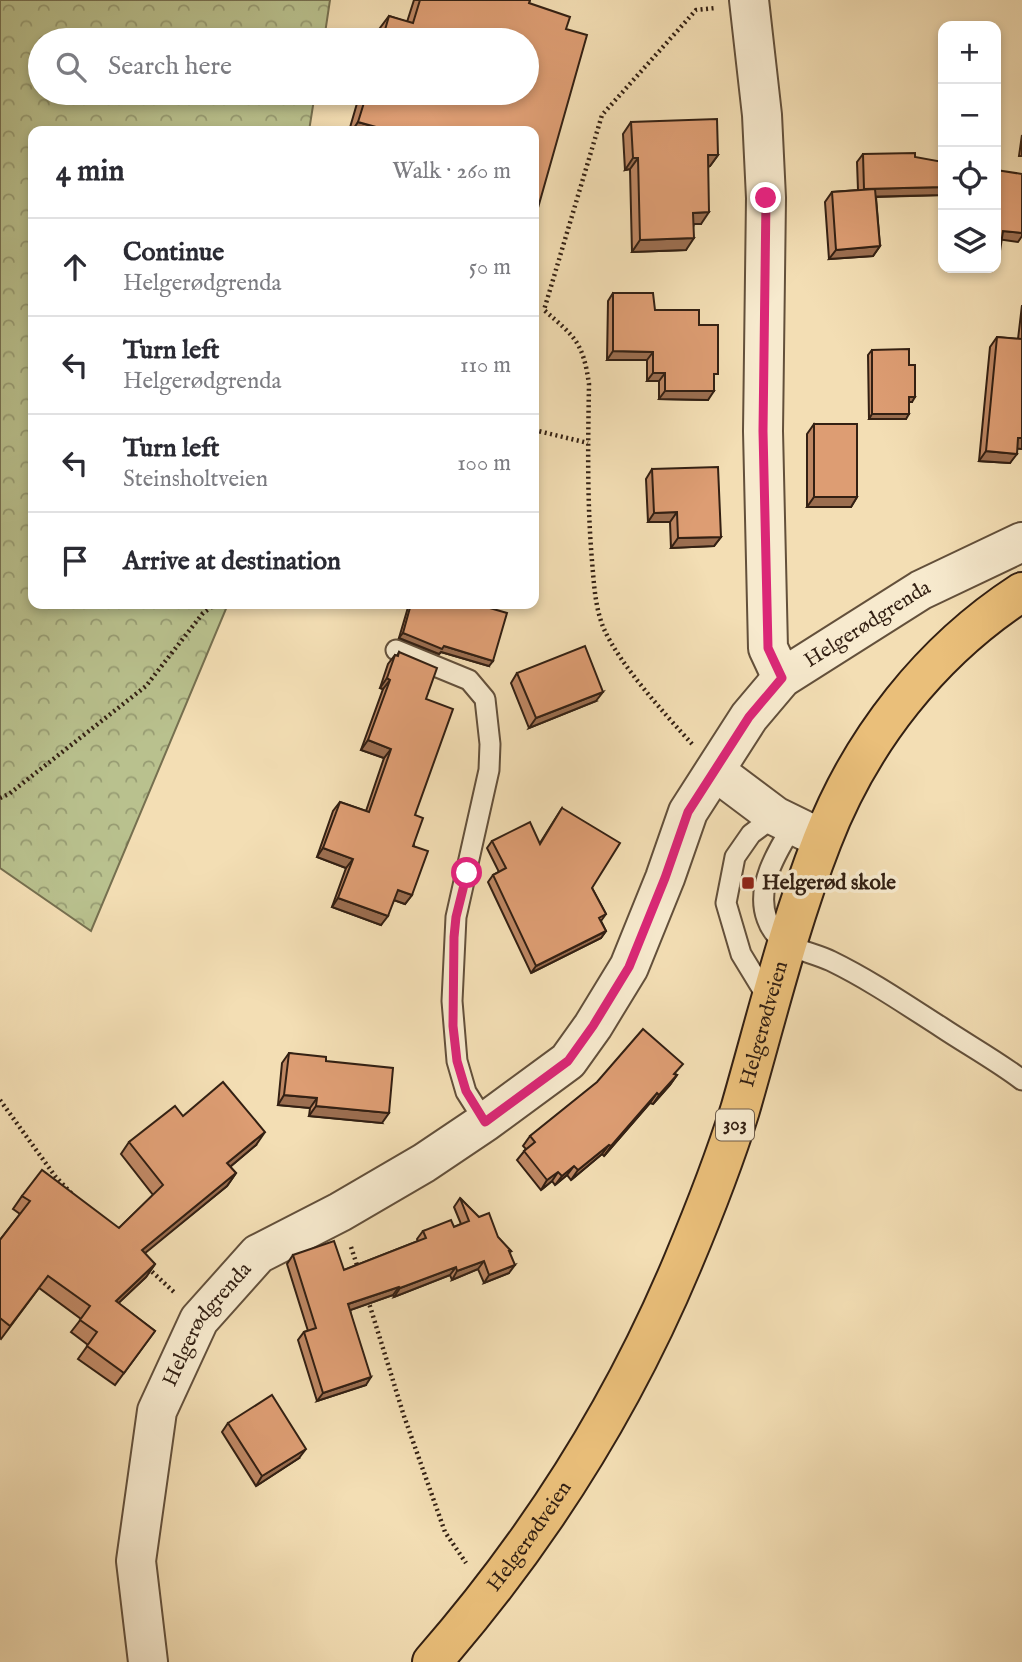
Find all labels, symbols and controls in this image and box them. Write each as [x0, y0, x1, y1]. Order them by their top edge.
map controls [938, 21, 1001, 273]
button: + [938, 21, 1001, 84]
search box [28, 28, 539, 105]
icon: search [52, 48, 90, 86]
text: Search here [108, 50, 232, 83]
button: − [938, 84, 1001, 147]
button: locate [938, 147, 1001, 210]
text: 4 min [56, 153, 124, 191]
text: Walk · 260 m [392, 157, 511, 186]
route end [750, 182, 781, 213]
button: layers [938, 210, 1001, 273]
text: Continue [123, 236, 224, 269]
icon: ahead [56, 248, 94, 286]
text: 50 m [469, 253, 511, 282]
text: Helgerødgrenda [123, 269, 281, 298]
text: Turn left [123, 334, 220, 367]
icon: left [56, 346, 94, 384]
text: 110 m [460, 351, 511, 380]
text: Helgerødgrenda [123, 367, 281, 396]
text: Turn left [123, 432, 220, 465]
icon: left [56, 444, 94, 482]
text: 100 m [457, 449, 511, 478]
text: Steinsholtveien [123, 465, 268, 494]
icon: arrive [56, 542, 94, 580]
text: Arrive at destination [123, 545, 341, 578]
street label: Helgerødgrenda [799, 574, 936, 674]
route start [451, 857, 482, 888]
place label: Helgerød skole [762, 870, 896, 897]
marker: Helgerød skole [740, 875, 756, 891]
street label: Helgerødveien [734, 958, 795, 1090]
road number: 303 [716, 1110, 754, 1140]
street label: Helgerødgrenda [157, 1256, 258, 1391]
street label: Helgerødveien [481, 1476, 578, 1597]

